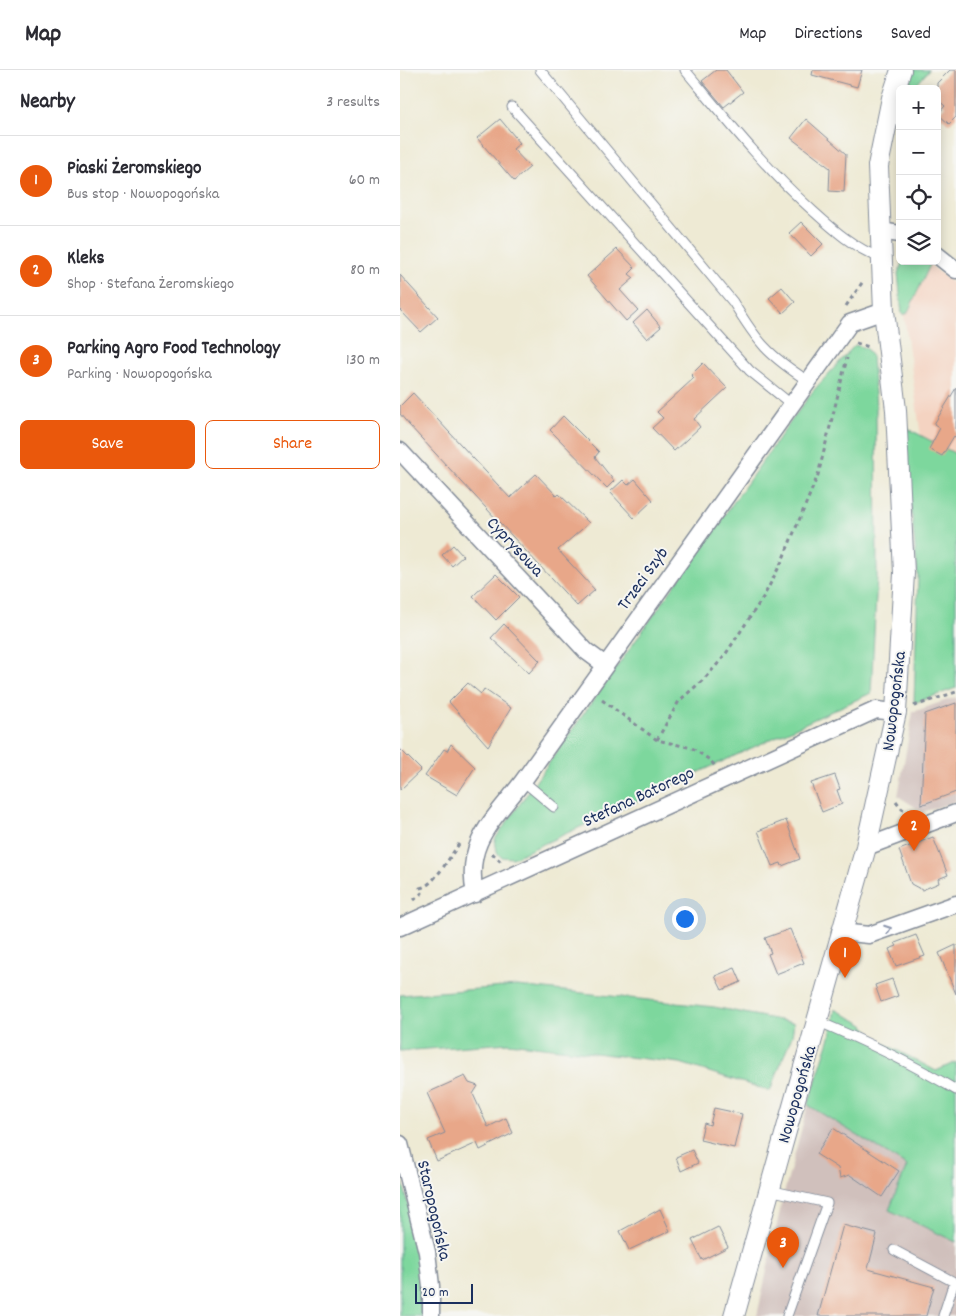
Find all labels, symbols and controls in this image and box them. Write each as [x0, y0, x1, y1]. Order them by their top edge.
text: Map [25, 18, 61, 52]
text: Map [739, 22, 766, 47]
text: Directions [794, 22, 863, 47]
text: Saved [891, 22, 931, 47]
map controls [896, 85, 941, 265]
button: + [896, 85, 941, 130]
text: Nearby [20, 88, 75, 118]
text: 3 results [326, 91, 380, 114]
button: − [896, 130, 941, 175]
text: Piaski Żeromskiego [67, 156, 201, 183]
text: 1 [34, 169, 38, 192]
text: 60 m [349, 169, 380, 192]
button: locate [896, 175, 941, 220]
text: Bus stop · Nowopogońska [67, 183, 219, 206]
button: layers [896, 220, 941, 265]
text: Kleks [67, 246, 104, 273]
text: 2 [33, 259, 40, 282]
text: 80 m [350, 259, 380, 282]
text: Shop · Stefana Żeromskiego [67, 273, 234, 296]
text: Parking Agro Food Technology [67, 336, 280, 363]
text: 3 [32, 349, 40, 372]
text: 130 m [346, 349, 380, 372]
text: Parking · Nowopogońska [67, 363, 212, 386]
button: Save [20, 420, 195, 469]
button: Share [205, 420, 380, 469]
street label: Cyprysowa [480, 512, 549, 584]
street label: Trzeci Szyb [612, 542, 676, 616]
street label: Nowopogońska [877, 649, 914, 753]
street label: Stefana Batorego [579, 762, 699, 835]
pin: 2 [898, 810, 930, 851]
your location [672, 906, 698, 932]
one-way arrow [883, 925, 891, 935]
pin: 1 [829, 937, 861, 978]
street label: Nowopogońska [773, 1042, 824, 1146]
street label: Staropogońska [409, 1158, 456, 1263]
pin: 3 [767, 1227, 799, 1268]
scale bar [415, 1281, 472, 1304]
text: 20 m [422, 1283, 449, 1303]

